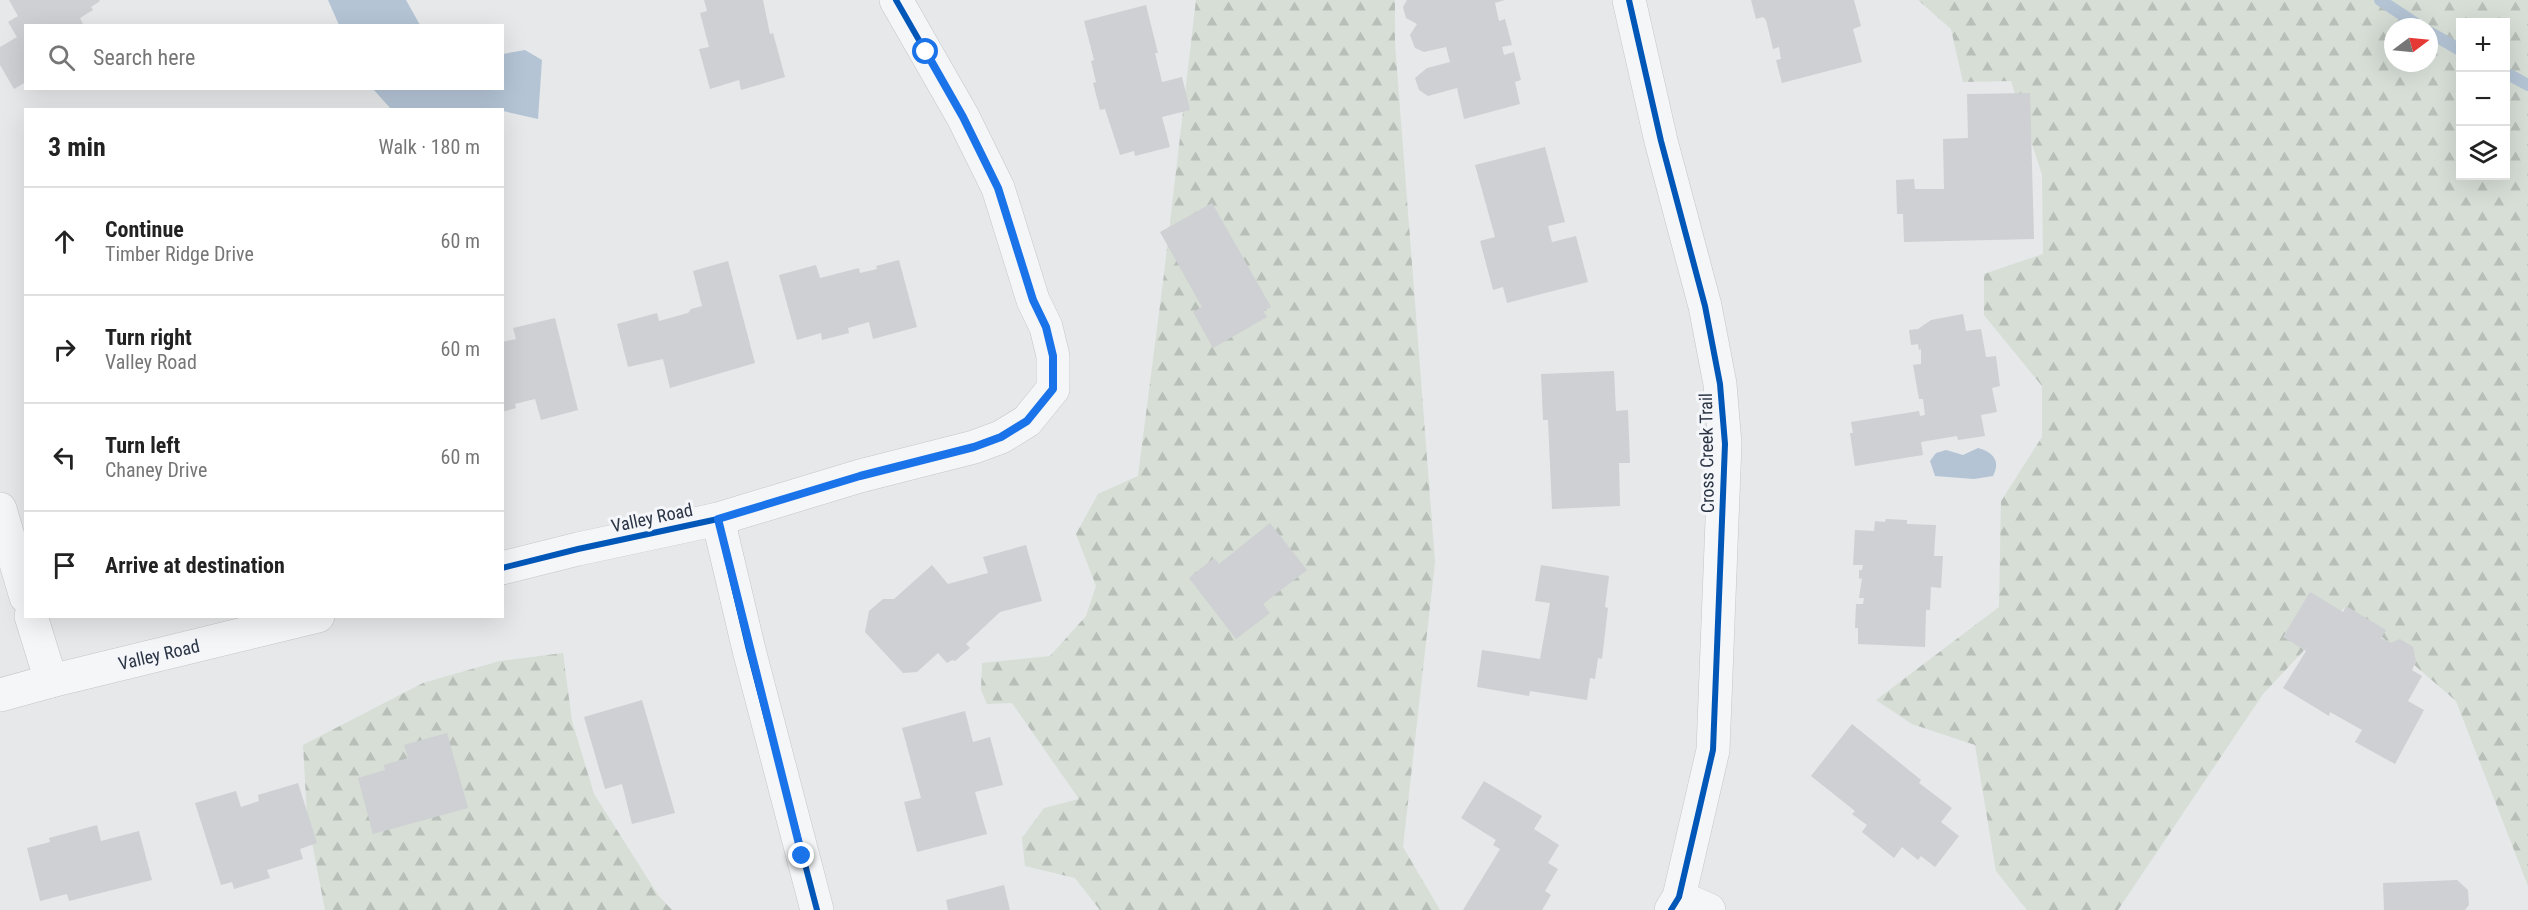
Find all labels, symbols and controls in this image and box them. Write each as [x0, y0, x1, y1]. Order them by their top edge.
north arrow [2384, 18, 2438, 72]
map controls [2456, 18, 2510, 180]
button: + [2456, 18, 2510, 72]
search box [24, 24, 504, 90]
route start [912, 38, 938, 64]
icon: search [45, 41, 78, 74]
text: Search here [93, 45, 195, 70]
button: − [2456, 72, 2510, 126]
button: layers [2456, 126, 2510, 180]
text: 3 min [48, 132, 106, 162]
text: Walk · 180 m [379, 135, 480, 159]
text: Continue [105, 217, 184, 242]
icon: ahead [48, 225, 81, 258]
text: 60 m [441, 229, 480, 253]
text: Timber Ridge Drive [105, 242, 254, 266]
text: Turn right [105, 325, 192, 350]
icon: right [48, 333, 81, 366]
text: 60 m [441, 337, 480, 361]
text: Valley Road [105, 350, 197, 374]
street label: Cross Creek Trail [1695, 393, 1718, 513]
text: Turn left [105, 433, 180, 458]
icon: left [48, 441, 81, 474]
text: 60 m [441, 445, 480, 469]
text: Chaney Drive [105, 458, 207, 482]
street label: Valley Road [609, 499, 695, 536]
icon: arrive [48, 549, 81, 582]
text: Arrive at destination [105, 553, 285, 578]
street label: Valley Road [116, 635, 202, 674]
route end [788, 842, 814, 868]

